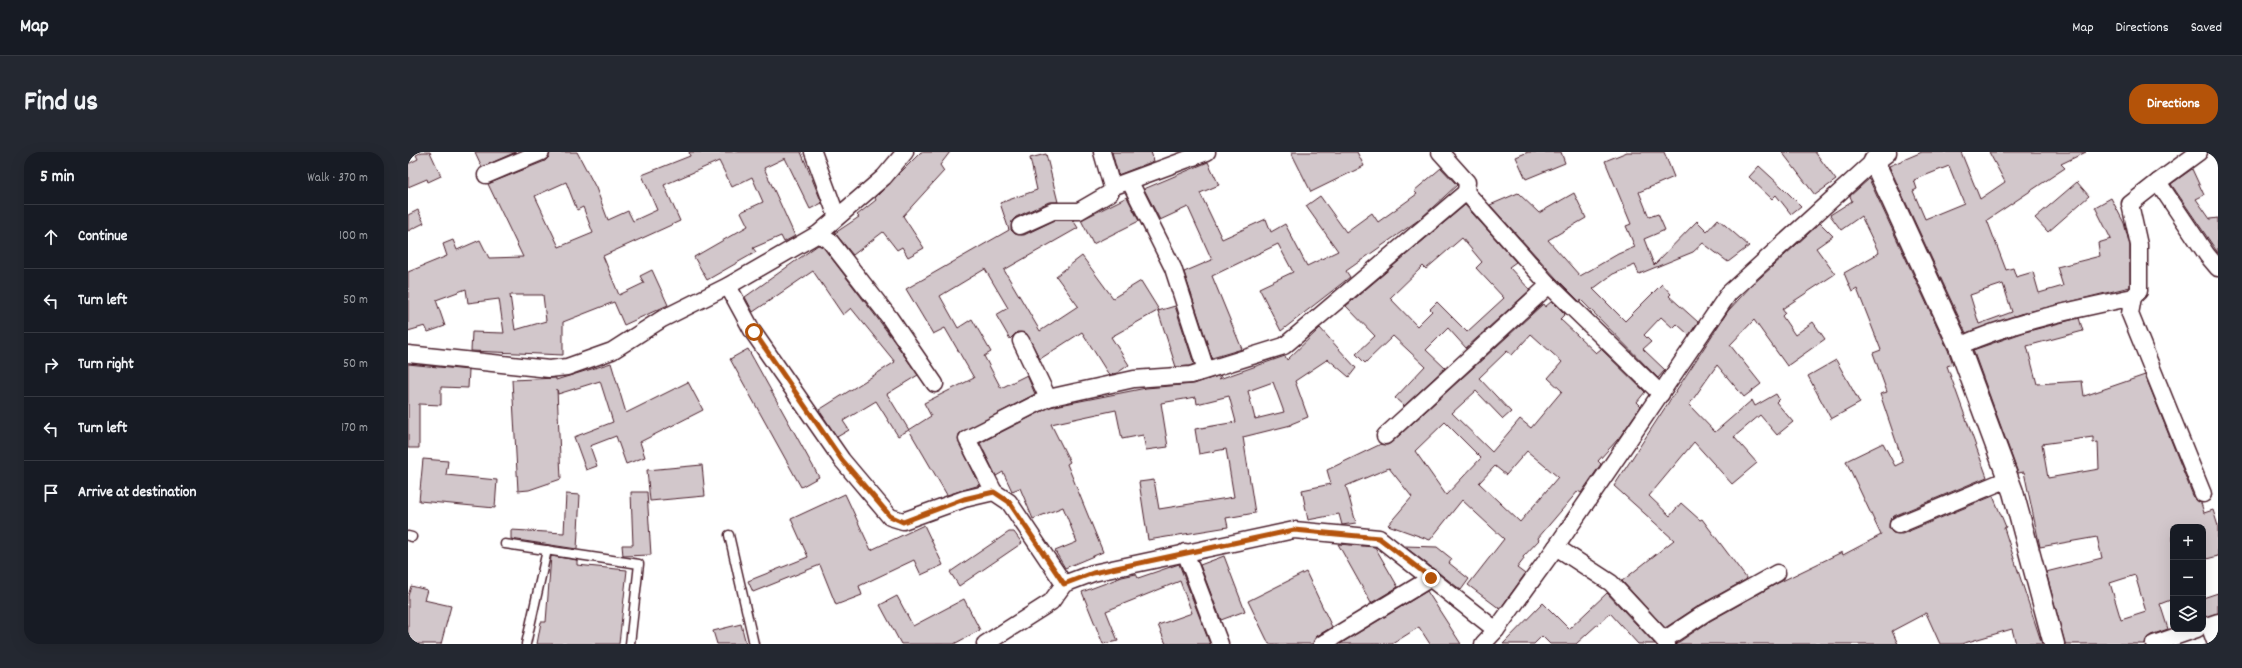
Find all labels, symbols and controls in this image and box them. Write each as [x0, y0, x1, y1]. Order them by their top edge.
text: Map [20, 14, 49, 41]
text: Map [2072, 18, 2094, 38]
text: Directions [2116, 18, 2169, 38]
text: Saved [2191, 18, 2222, 38]
text: Find us [24, 84, 98, 124]
button: Directions [2129, 84, 2218, 124]
text: 5 min [40, 166, 74, 190]
text: Walk · 370 m [307, 169, 368, 188]
icon: ahead [40, 226, 62, 248]
text: Continue [78, 226, 127, 248]
text: 100 m [339, 227, 368, 246]
icon: left [40, 290, 62, 312]
text: Turn left [78, 290, 127, 312]
text: 50 m [343, 291, 368, 310]
route start [745, 323, 763, 341]
icon: right [40, 354, 62, 376]
text: Turn right [78, 354, 134, 376]
text: 50 m [343, 355, 368, 374]
icon: left [40, 418, 62, 440]
text: Turn left [78, 418, 127, 440]
text: 170 m [341, 419, 368, 438]
icon: arrive [40, 482, 62, 504]
text: Arrive at destination [78, 482, 196, 504]
map controls [2170, 524, 2206, 632]
button: + [2170, 524, 2206, 560]
button: − [2170, 560, 2206, 596]
route end [1422, 569, 1440, 587]
button: layers [2170, 596, 2206, 632]

